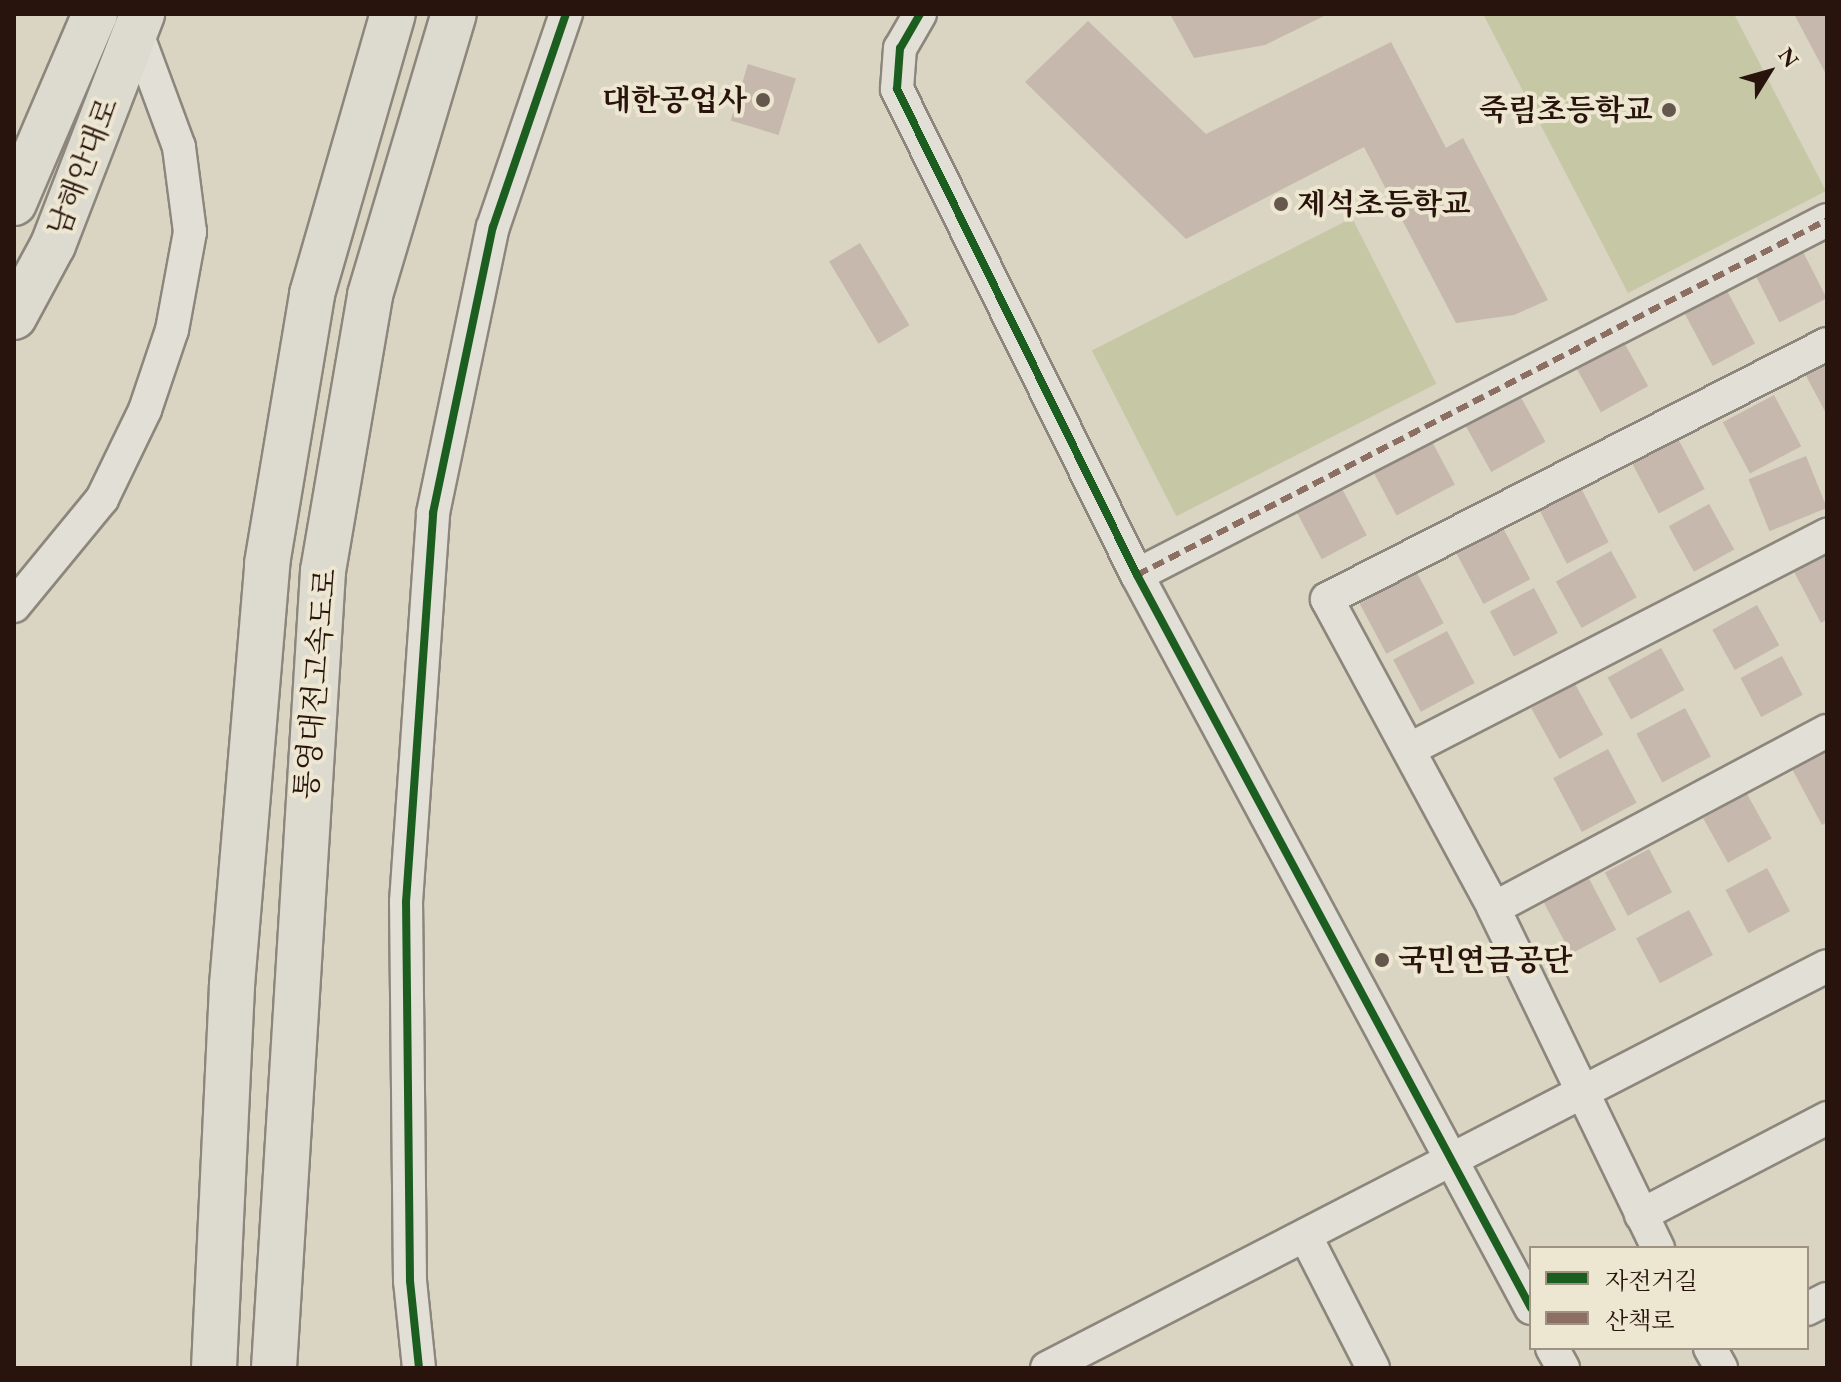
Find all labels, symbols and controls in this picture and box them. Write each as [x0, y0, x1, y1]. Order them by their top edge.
north arrow [1729, 32, 1809, 112]
text: N [1772, 41, 1806, 73]
place label: 대한공업사 [602, 82, 747, 118]
marker: 대한공업사 [754, 91, 772, 109]
place label: 죽림초등학교 [1479, 92, 1653, 128]
street label: 남해안대로 [40, 93, 126, 241]
marker: 죽림초등학교 [1660, 101, 1678, 119]
place label: 제석초등학교 [1297, 186, 1471, 222]
marker: 제석초등학교 [1272, 195, 1290, 213]
street label: 통영대전고속도로 [288, 567, 344, 801]
place label: 국민연금공단 [1398, 942, 1572, 978]
marker: 국민연금공단 [1373, 951, 1391, 969]
legend [1529, 1246, 1809, 1350]
text: 자전거길 [1605, 1265, 1698, 1296]
text: 산책로 [1605, 1305, 1675, 1336]

